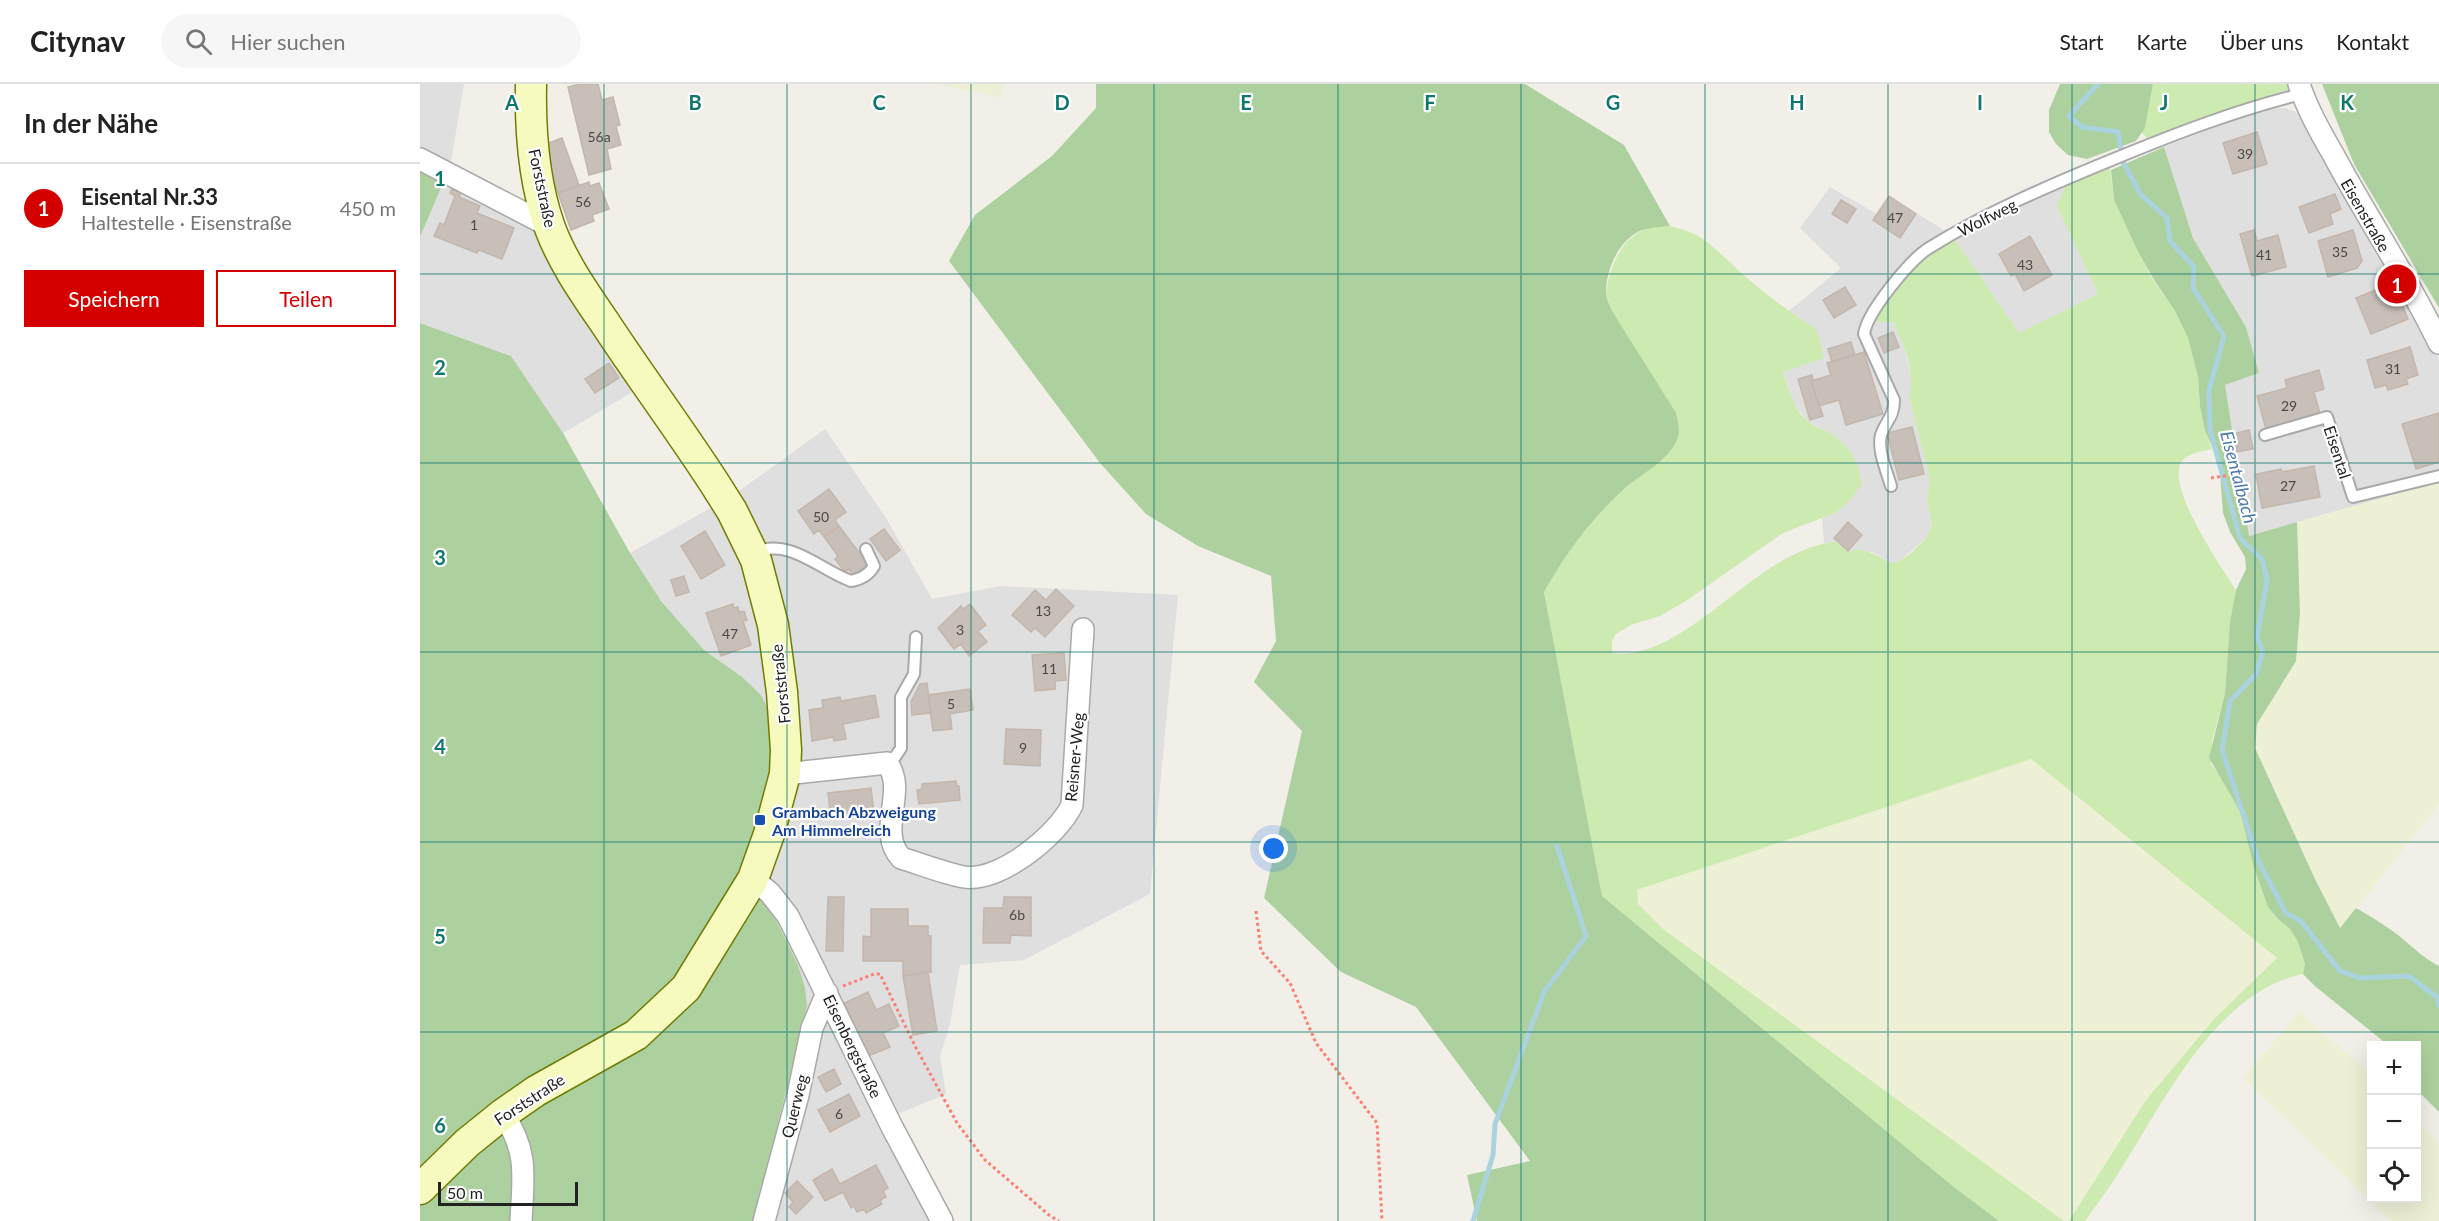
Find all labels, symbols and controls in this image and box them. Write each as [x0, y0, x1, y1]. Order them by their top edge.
search box [161, 14, 581, 68]
text: Citynav [30, 24, 125, 58]
icon: search [182, 25, 215, 58]
text: Hier suchen [230, 28, 345, 55]
text: Start [2059, 29, 2104, 54]
text: Karte [2137, 29, 2187, 54]
text: Über uns [2220, 29, 2303, 54]
text: Kontakt [2336, 29, 2409, 54]
text: A [504, 90, 519, 114]
text: B [688, 90, 702, 114]
text: C [872, 90, 886, 114]
text: D [1054, 90, 1070, 114]
text: E [1240, 90, 1252, 114]
text: F [1424, 90, 1436, 114]
text: G [1606, 90, 1620, 114]
text: H [1789, 90, 1805, 114]
text: I [1977, 90, 1983, 114]
text: J [2160, 90, 2168, 114]
text: K [2340, 90, 2354, 114]
text: In der Nähe [24, 107, 158, 139]
house number: 56a [587, 128, 611, 145]
house number: 39 [2237, 145, 2253, 162]
street label: Forststraße [525, 147, 561, 229]
text: 1 [434, 166, 446, 190]
street label: Eisenstraße [2337, 175, 2395, 255]
text: Eisental Nr.33 [81, 183, 218, 210]
house number: 56 [575, 193, 591, 210]
street label: Wolfweg [1954, 194, 2020, 240]
text: 1 [38, 196, 49, 220]
text: 450 m [340, 196, 396, 220]
house number: 47 [1887, 209, 1903, 226]
text: Haltestelle · Eisenstraße [81, 210, 292, 234]
house number: 1 [470, 216, 478, 233]
house number: 35 [2332, 243, 2348, 260]
house number: 41 [2256, 246, 2272, 263]
house number: 43 [2017, 256, 2033, 273]
pin: 1 [2378, 262, 2416, 306]
button: Speichern [24, 270, 204, 327]
button: Teilen [216, 270, 396, 327]
text: 2 [434, 355, 446, 379]
house number: 31 [2385, 360, 2401, 377]
house number: 29 [2281, 397, 2297, 414]
street label: Eisental [2321, 423, 2355, 481]
water label: Eisentalbach [2216, 428, 2262, 526]
house number: 27 [2280, 477, 2296, 494]
house number: 50 [813, 508, 829, 525]
text: 3 [434, 545, 446, 569]
house number: 13 [1035, 602, 1051, 619]
house number: 3 [956, 621, 964, 638]
house number: 47 [722, 625, 738, 642]
street label: Forststraße [766, 643, 794, 725]
house number: 11 [1041, 660, 1057, 677]
house number: 5 [947, 695, 955, 712]
street label: Reisner-Weg [1061, 711, 1087, 803]
text: 4 [434, 734, 446, 758]
house number: 9 [1019, 739, 1027, 756]
place label: Grambach Abzweigung Am Himmelreich [771, 802, 936, 839]
marker: Grambach Abzweigung Am Himmelreich [753, 813, 767, 827]
your location [1259, 834, 1288, 863]
house number: 6b [1009, 906, 1025, 923]
text: 5 [434, 924, 446, 948]
street label: Eisenbergstraße [820, 991, 886, 1101]
map controls [2367, 1041, 2421, 1203]
button: + [2367, 1041, 2421, 1095]
street label: Forststraße [490, 1069, 568, 1129]
street label: Querweg [777, 1072, 811, 1140]
button: − [2367, 1095, 2421, 1149]
house number: 6 [835, 1105, 843, 1122]
text: 6 [434, 1113, 446, 1137]
button: locate [2367, 1149, 2421, 1203]
scale bar [438, 1179, 578, 1206]
text: 50 m [447, 1183, 483, 1202]

